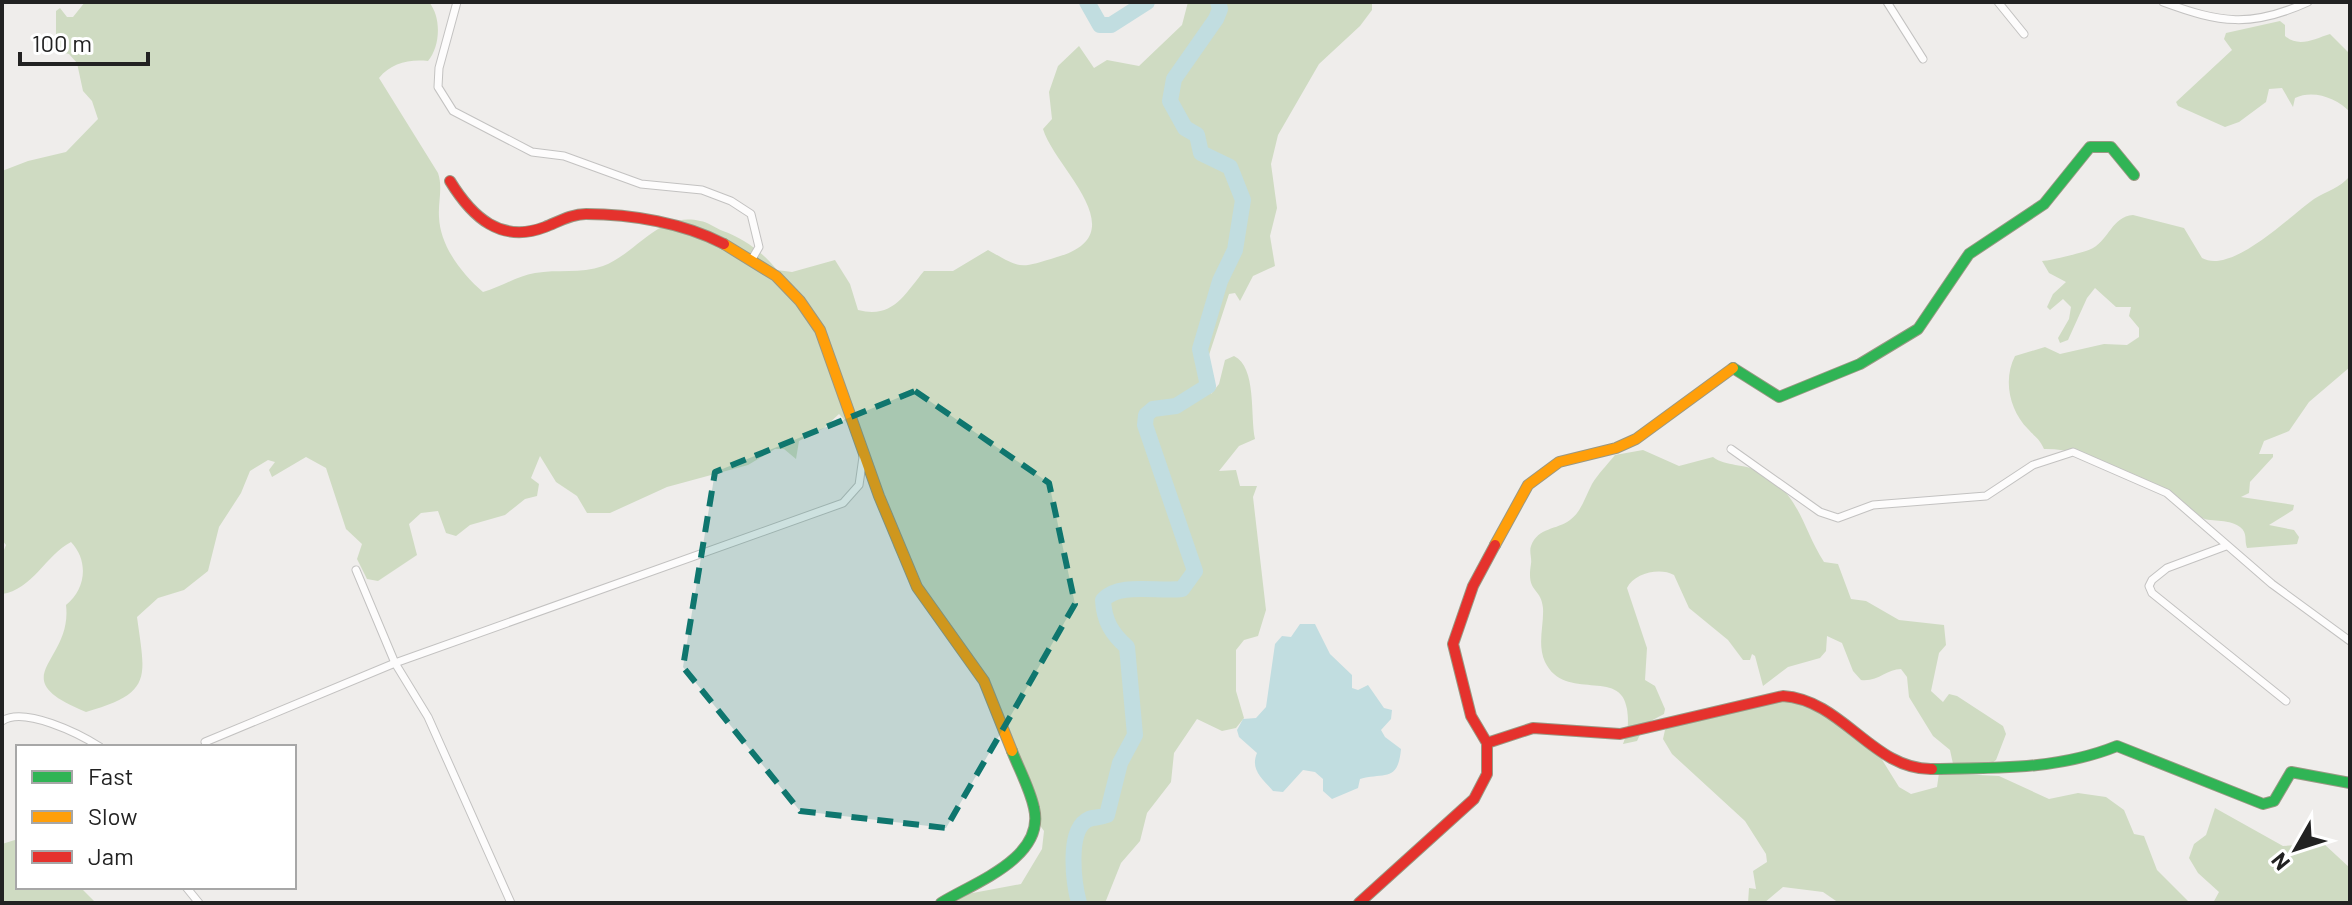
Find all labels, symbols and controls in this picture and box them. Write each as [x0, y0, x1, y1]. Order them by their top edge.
scale bar [20, 16, 148, 66]
text: 100 m [32, 28, 92, 57]
legend [16, 745, 296, 889]
text: Fast [88, 761, 133, 790]
text: Slow [88, 801, 137, 830]
north arrow [2256, 809, 2336, 889]
text: Jam [88, 841, 134, 870]
text: N [2265, 848, 2294, 876]

